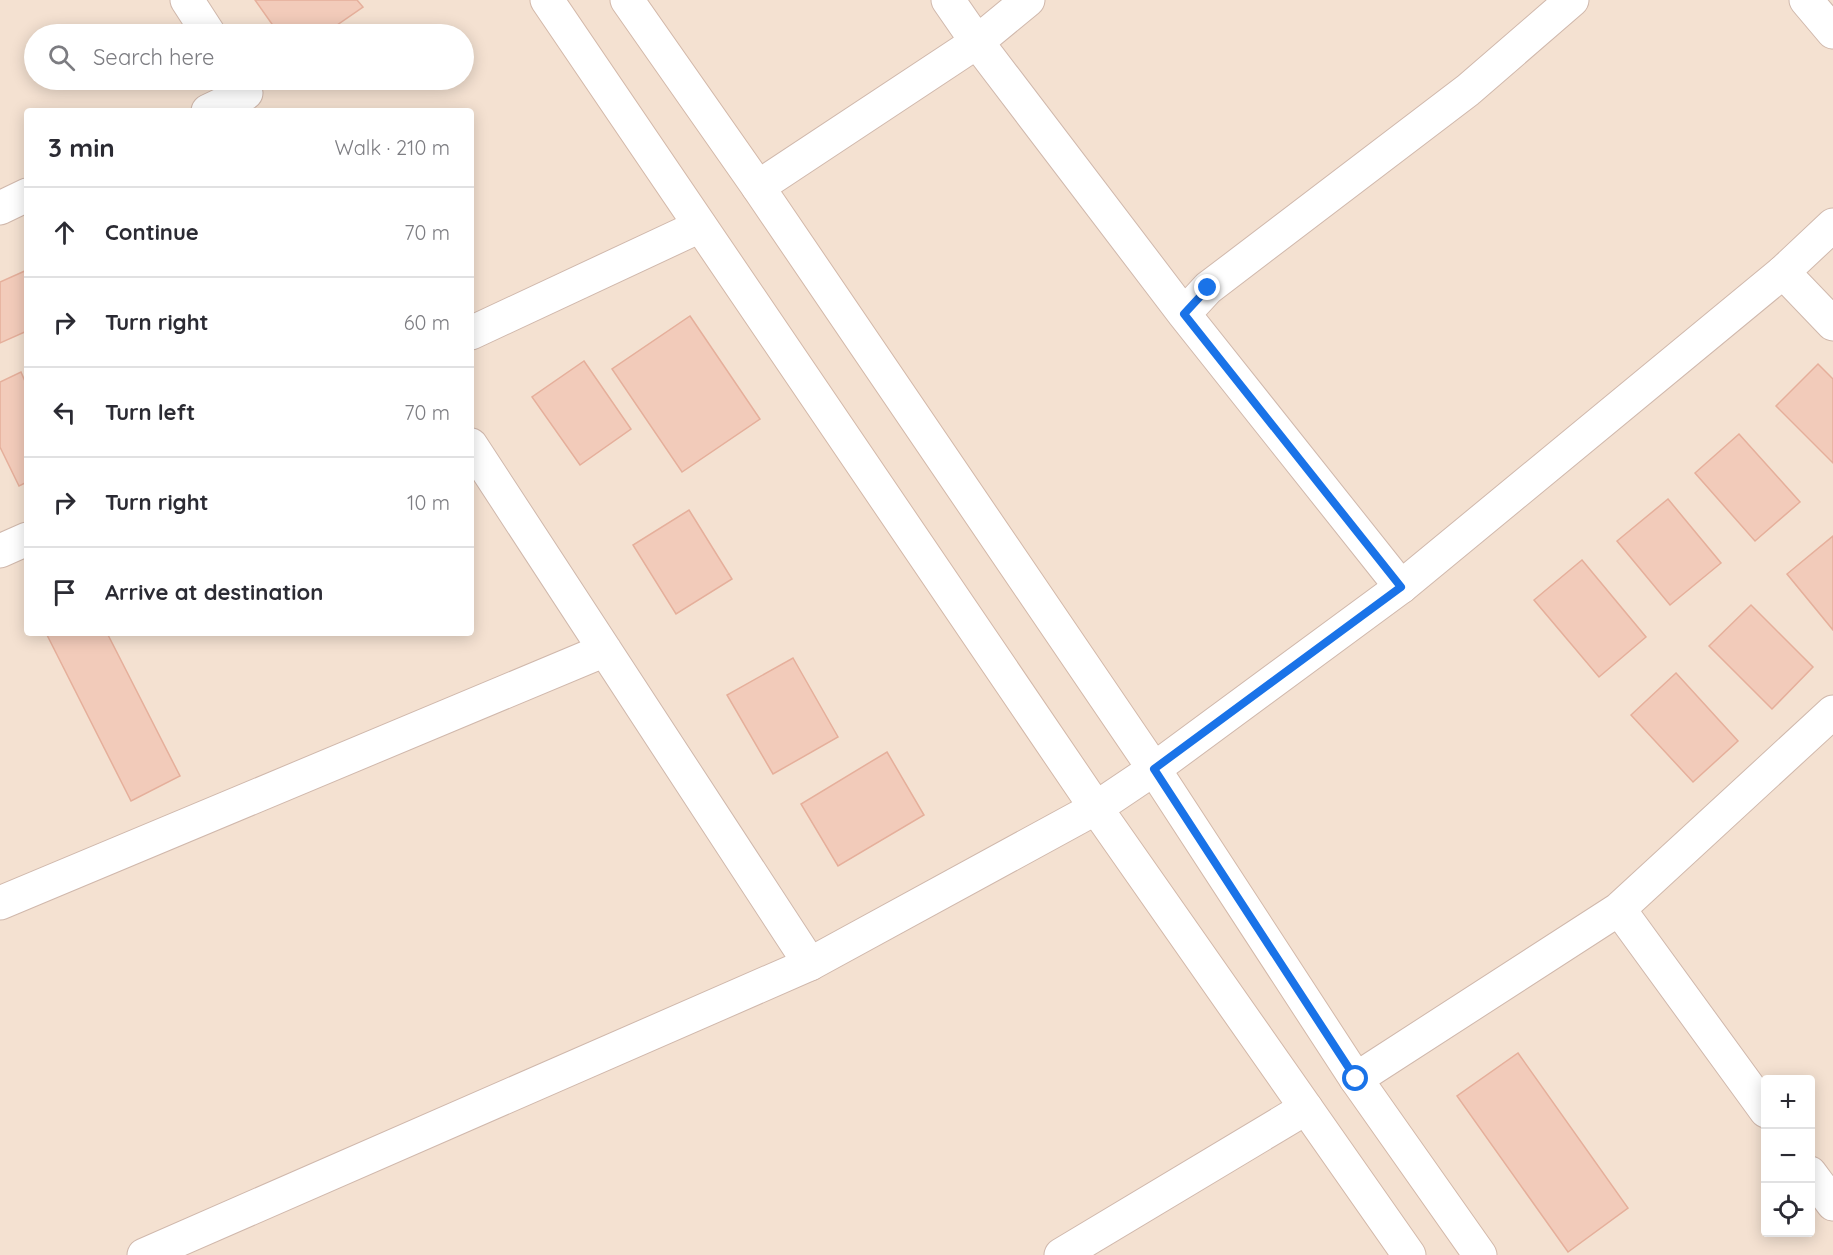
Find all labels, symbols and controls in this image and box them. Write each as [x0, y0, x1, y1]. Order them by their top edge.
search box [24, 24, 474, 90]
icon: search [45, 41, 78, 74]
text: Search here [93, 43, 214, 71]
text: 3 min [48, 131, 115, 164]
text: Walk · 210 m [335, 135, 450, 160]
icon: ahead [48, 216, 81, 249]
text: Continue [105, 218, 199, 246]
text: 70 m [404, 220, 450, 245]
route end [1194, 274, 1220, 300]
icon: right [48, 306, 81, 339]
text: Turn right [105, 308, 209, 336]
text: 60 m [404, 310, 450, 335]
icon: left [48, 396, 81, 429]
text: Turn left [105, 398, 195, 426]
text: 70 m [404, 400, 450, 425]
icon: right [48, 486, 81, 519]
text: Turn right [105, 488, 209, 516]
text: 10 m [407, 490, 450, 515]
icon: arrive [48, 576, 81, 609]
text: Arrive at destination [105, 578, 323, 606]
route start [1342, 1065, 1368, 1091]
map controls [1761, 1075, 1815, 1237]
button: + [1761, 1075, 1815, 1129]
button: − [1761, 1129, 1815, 1183]
button: locate [1761, 1183, 1815, 1237]

